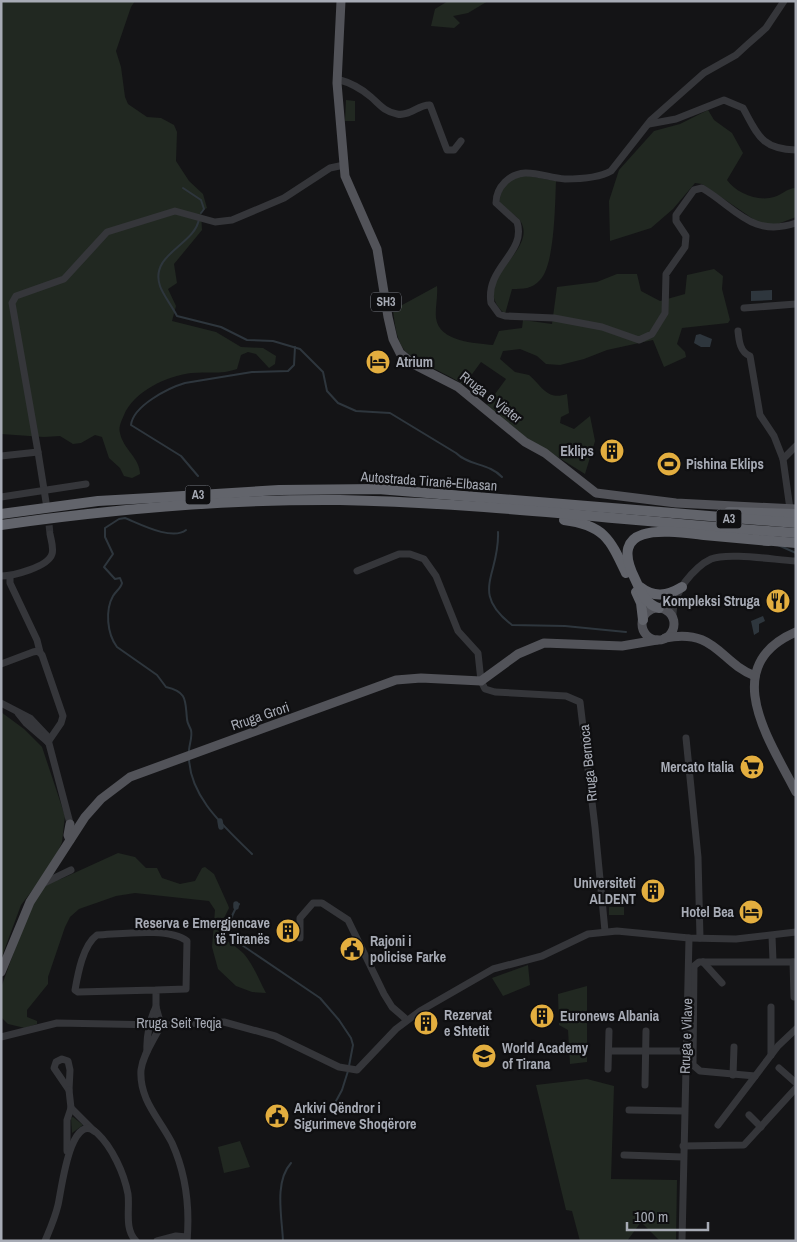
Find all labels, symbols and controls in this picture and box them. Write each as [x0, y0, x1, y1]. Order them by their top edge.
road number: SH3 [371, 292, 401, 312]
hotel icon: Atrium [365, 349, 391, 375]
place label: Atrium [396, 353, 433, 371]
street label: Rruga e Vjeter [456, 367, 526, 427]
building icon: Eklips [599, 438, 625, 464]
place label: Eklips [560, 442, 594, 460]
sports icon: Pishina Eklips [656, 451, 682, 477]
place label: Pishina Eklips [686, 455, 764, 473]
street label: Autostrada Tiranë-Elbasan [359, 467, 498, 495]
road number: A3 [186, 486, 210, 504]
road number: A3 [716, 509, 742, 528]
restaurant icon: Kompleksi Struga [765, 588, 791, 614]
place label: Kompleksi Struga [662, 592, 761, 610]
street label: Rruga Grori [228, 698, 292, 734]
street label: Rruga Bernoca [575, 723, 601, 802]
supermarket icon: Mercato Italia [739, 754, 765, 780]
place label: Mercato Italia [661, 758, 735, 776]
place label: Universiteti ALDENT [573, 874, 636, 908]
building icon: Universiteti ALDENT [640, 878, 666, 904]
hotel icon: Hotel Bea [738, 899, 764, 925]
place label: Hotel Bea [681, 903, 735, 921]
place label: Reserva e Emergjencave të Tiranës [135, 914, 270, 948]
building icon: Reserva e Emergjencave të Tiranës [275, 918, 301, 944]
place label: Rajoni i policise Farke [370, 932, 446, 966]
public building icon: Rajoni i policise Farke [339, 936, 365, 962]
street label: Rruga e Vilave [676, 998, 696, 1074]
building icon: Euronews Albania [529, 1003, 555, 1029]
place label: Rezervat e Shtetit [444, 1006, 492, 1040]
place label: Euronews Albania [560, 1007, 660, 1025]
building icon: Rezervat e Shtetit [413, 1010, 439, 1036]
street label: Rruga Seit Teqja [136, 1014, 222, 1032]
place label: World Academy of Tirana [502, 1039, 589, 1073]
school or university icon: World Academy of Tirana [471, 1043, 497, 1069]
place label: Arkivi Qëndror i Sigurimeve Shoqërore [294, 1099, 417, 1133]
public building icon: Arkivi Qëndror i Sigurimeve Shoqërore [264, 1103, 290, 1129]
scale bar [627, 1200, 708, 1232]
text: 100 m [634, 1206, 668, 1227]

